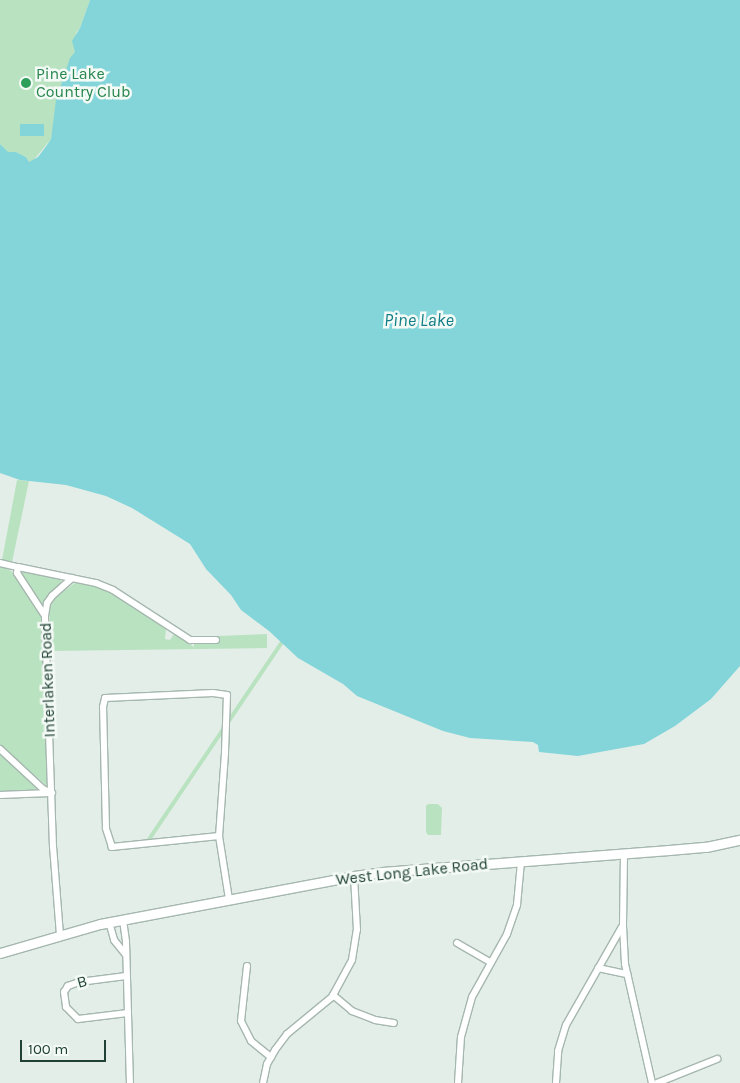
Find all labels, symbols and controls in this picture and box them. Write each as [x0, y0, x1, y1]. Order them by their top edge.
place label: Pine Lake Country Club [36, 64, 130, 102]
marker: Pine Lake Country Club [20, 77, 32, 89]
water label: Pine Lake [384, 309, 454, 331]
street label: Interlaken Road [36, 622, 60, 738]
street label: West Long Lake Road [335, 854, 489, 890]
street label: B [75, 971, 89, 993]
scale bar [22, 1030, 109, 1062]
text: 100 m [28, 1040, 68, 1058]

